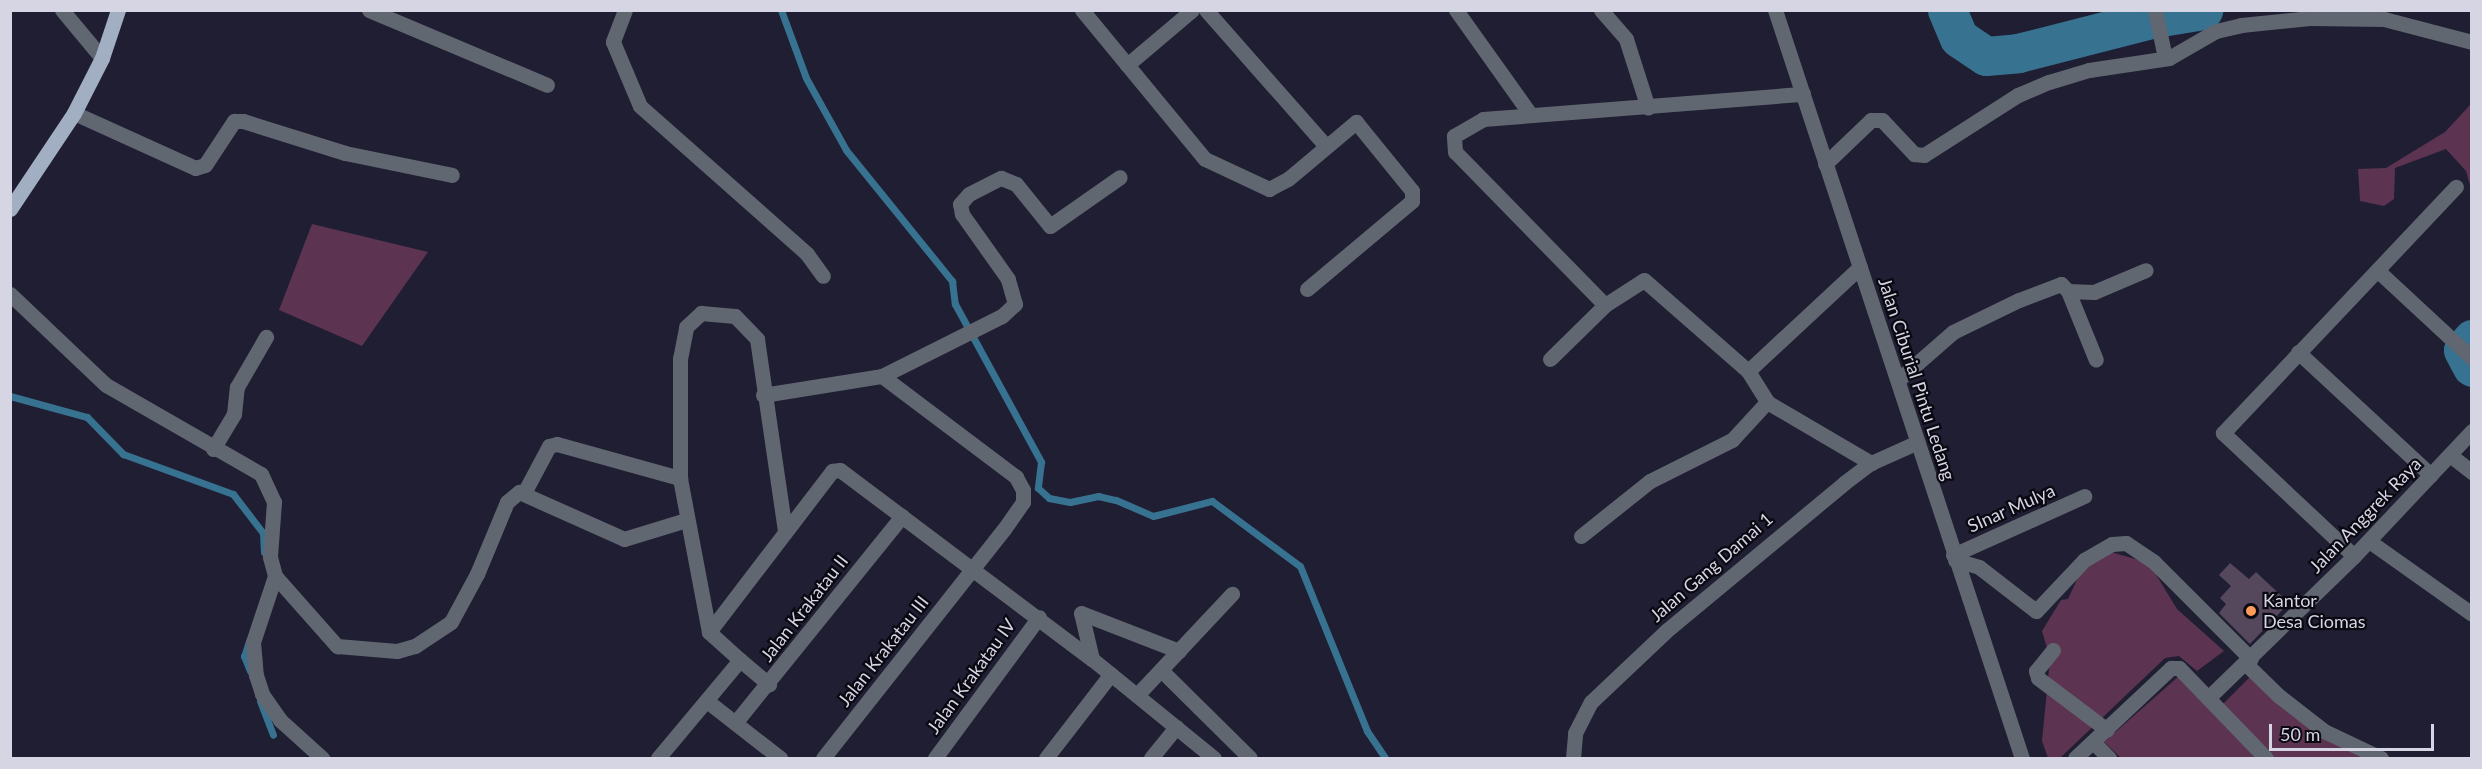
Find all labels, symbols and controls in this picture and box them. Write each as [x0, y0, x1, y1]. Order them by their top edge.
street label: Jalan Ciburial Pintu Ledang [1874, 275, 1960, 483]
street label: Jalan Anggrek Raya [2304, 453, 2426, 577]
street label: SInar Mulya [1964, 479, 2058, 537]
street label: Jalan Gang Damai 1 [1645, 508, 1777, 626]
street label: Jalan Krakatau II [756, 550, 852, 666]
place label: Kantor Desa Ciomas [2263, 590, 2366, 632]
street label: Jalan Krakatau III [833, 591, 933, 711]
marker: Kantor Desa Ciomas [2244, 604, 2258, 618]
street label: Jalan Krakatau IV [922, 614, 1020, 738]
scale bar [2272, 712, 2437, 750]
text: 50 m [2280, 723, 2320, 745]

